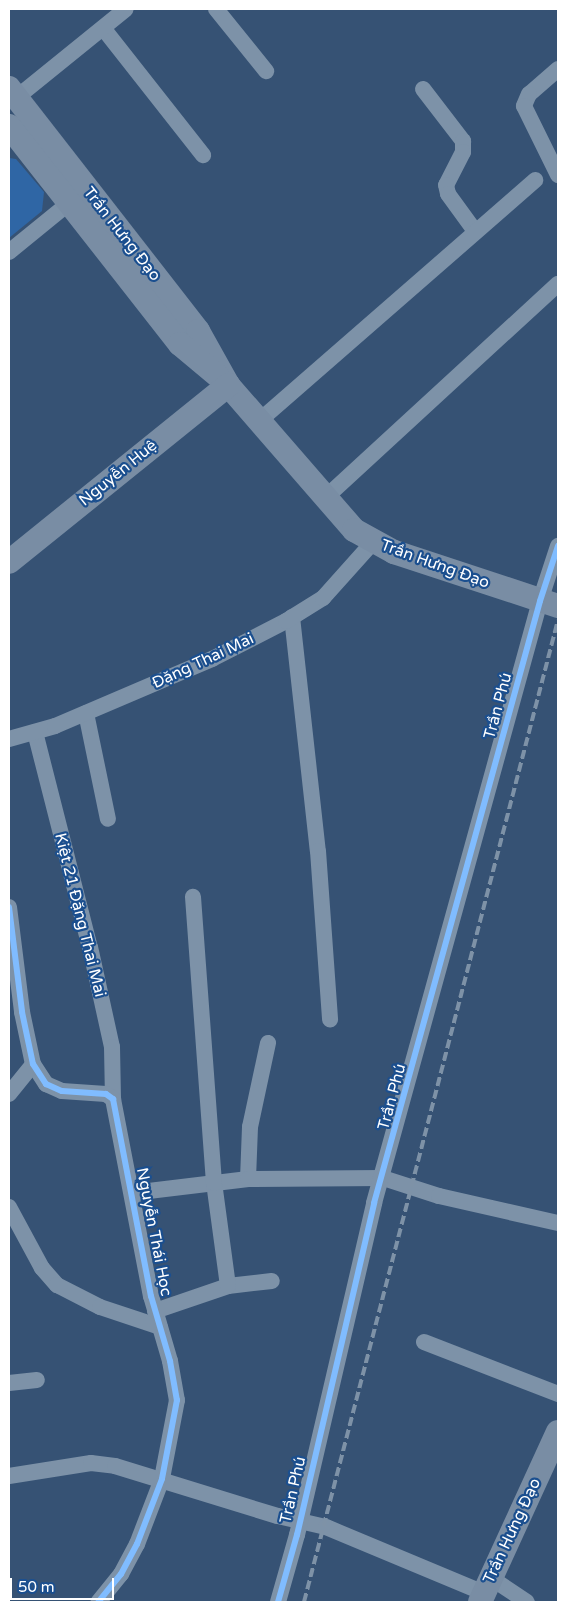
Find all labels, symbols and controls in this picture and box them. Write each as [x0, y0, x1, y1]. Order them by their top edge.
street label: Trần Hưng Đạo [79, 183, 165, 285]
street label: Nguyễn Huệ [75, 436, 161, 510]
street label: Trần Hưng Đạo [378, 535, 492, 593]
street label: Đặng Thai Mai [149, 629, 257, 693]
street label: Trần Phú [480, 671, 516, 741]
street label: Kiệt 21 Đặng Thai Mai [50, 831, 110, 999]
street label: Trần Phú [374, 1062, 410, 1132]
street label: Nguyễn Thái Học [132, 1166, 176, 1298]
street label: Trần Phú [276, 1455, 310, 1525]
street label: Trần Hưng Đạo [479, 1475, 545, 1587]
scale bar [12, 1568, 116, 1600]
text: 50 m [18, 1578, 55, 1596]

